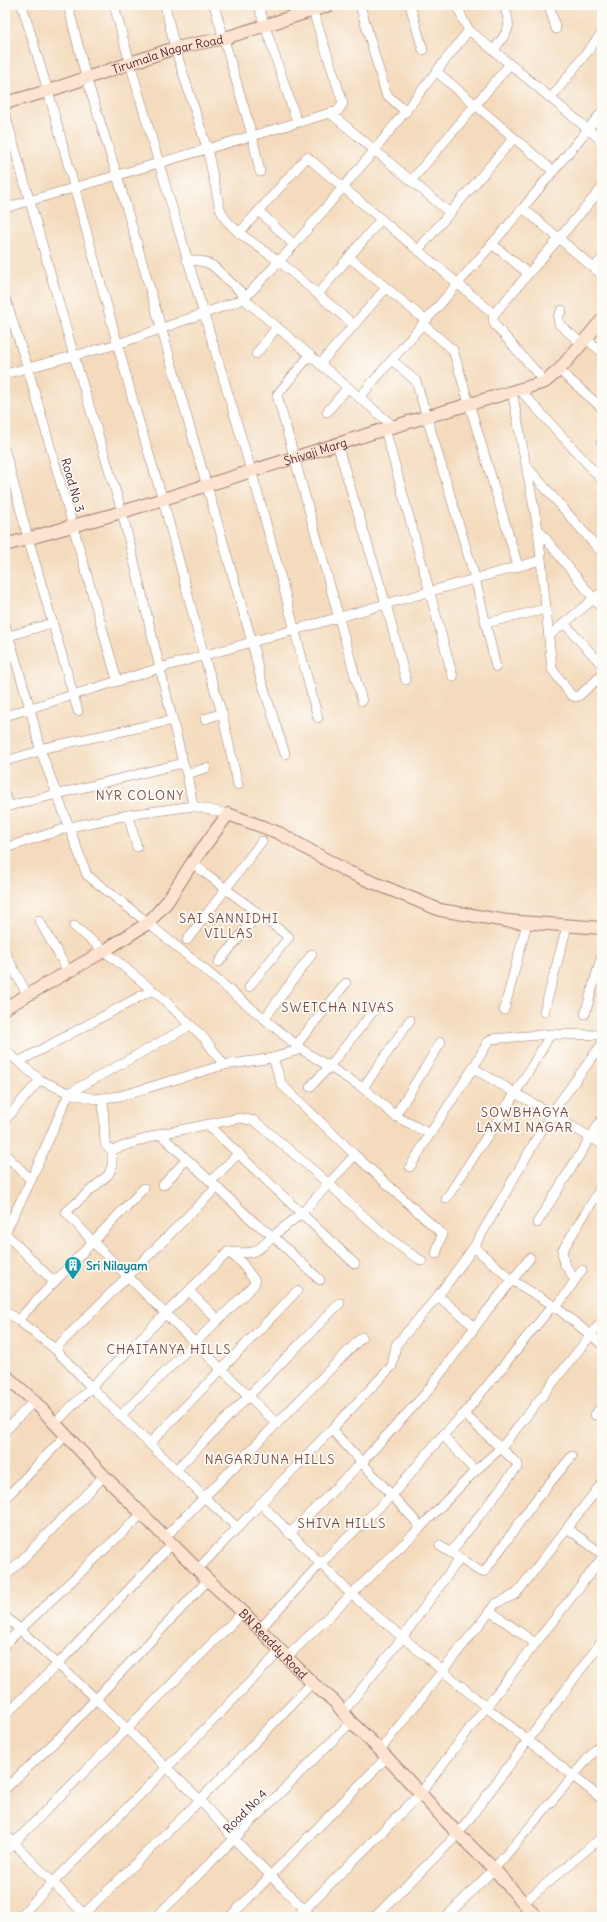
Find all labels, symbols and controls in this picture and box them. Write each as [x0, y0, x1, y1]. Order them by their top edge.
street label: Tirumala Nagar Road [110, 31, 224, 76]
street label: Shivaji Marg [282, 434, 348, 468]
street label: Road No 3 [58, 456, 88, 514]
district label: NYR COLONY [96, 787, 184, 804]
district label: SAI SANNIDHI VILLAS [179, 910, 279, 942]
district label: SWETCHA NIVAS [281, 999, 395, 1016]
district label: SOWBHAGYA LAXMI NAGAR [476, 1104, 574, 1136]
building icon: Sri Nilayam [63, 1255, 83, 1280]
place label: Sri Nilayam [86, 1258, 148, 1274]
district label: CHAITANYA HILLS [107, 1341, 231, 1358]
district label: NAGARJUNA HILLS [205, 1451, 335, 1468]
district label: SHIVA HILLS [298, 1515, 386, 1532]
street label: BN Readdy Road [236, 1605, 311, 1682]
street label: Road No 4 [220, 1786, 270, 1836]

